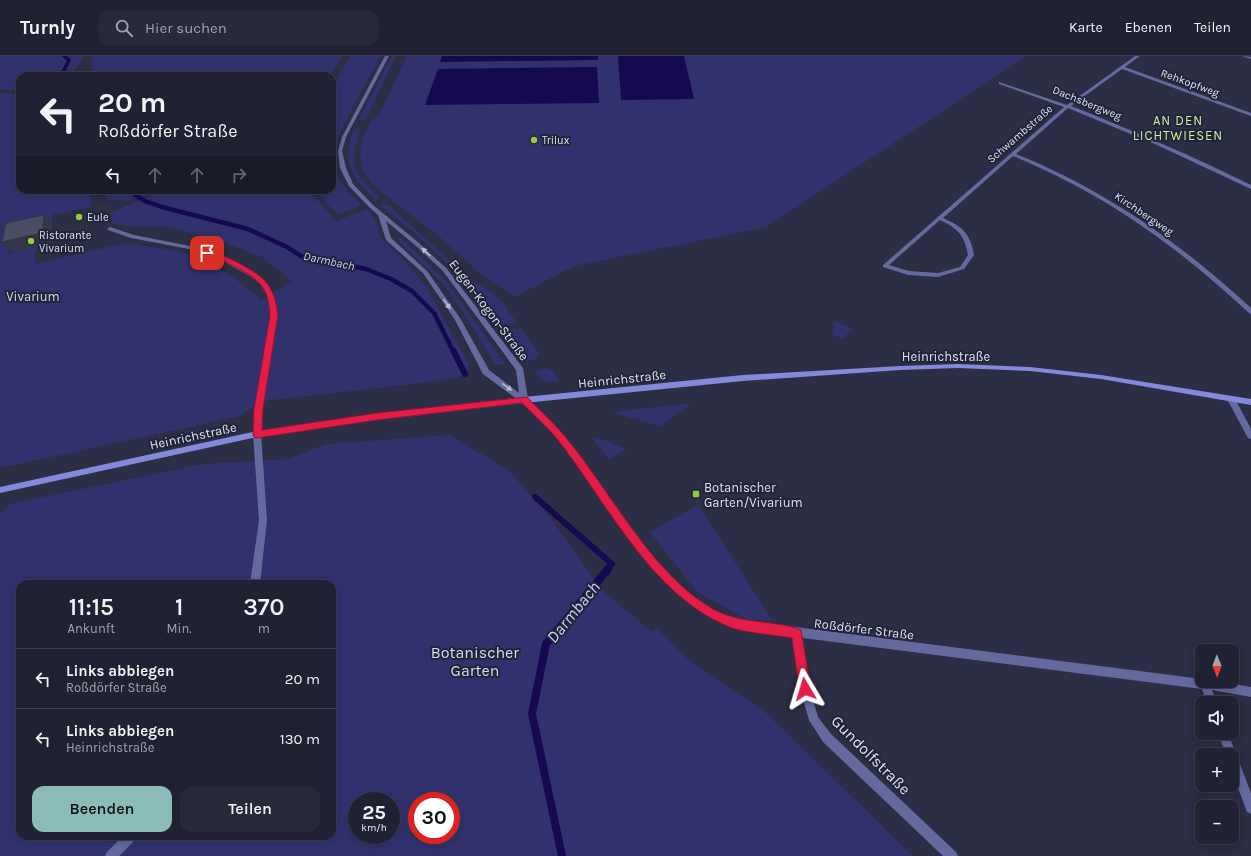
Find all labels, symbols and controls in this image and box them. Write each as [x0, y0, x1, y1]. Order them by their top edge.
search box [99, 10, 379, 46]
text: Turnly [20, 17, 75, 39]
icon: search [113, 17, 135, 39]
text: Hier suchen [145, 19, 227, 37]
text: Karte [1069, 19, 1103, 36]
text: Ebenen [1125, 19, 1172, 36]
text: Teilen [1194, 19, 1231, 36]
street label: Rehkopfweg [1159, 66, 1222, 100]
street label: Dachsbergweg [1051, 83, 1124, 123]
text: 20 m [98, 86, 166, 119]
icon: left [32, 88, 84, 140]
street label: Schwambstraße [985, 102, 1056, 166]
district label: AN DEN LICHTWIESEN [1133, 113, 1223, 143]
text: Roßdörfer Straße [98, 120, 237, 142]
place label: Trilux [542, 134, 570, 147]
marker: Trilux [529, 135, 539, 145]
icon: left [102, 164, 124, 186]
icon: ahead [144, 164, 166, 186]
icon: ahead [186, 164, 208, 186]
icon: right [228, 164, 250, 186]
street label: Kirchbergweg [1112, 190, 1177, 239]
place label: Eule [87, 211, 109, 224]
marker: Eule [74, 212, 84, 222]
place label: Ristorante Vivarium [39, 229, 92, 255]
marker: Ristorante Vivarium [26, 236, 36, 246]
pin [190, 236, 224, 270]
icon: arrive [196, 242, 218, 264]
one-way arrow [421, 248, 431, 257]
water label: Darmbach [302, 249, 356, 273]
street label: Eugen-Kogon-Straße [446, 257, 532, 364]
park label: Vivarium [6, 289, 60, 304]
one-way arrow [443, 299, 451, 309]
street label: Heinrichstraße [902, 349, 991, 364]
street label: Heinrichstraße [577, 367, 667, 391]
one-way arrow [502, 383, 512, 391]
street label: Heinrichstraße [148, 419, 238, 453]
place label: Botanischer Garten/Vivarium [704, 480, 803, 510]
marker: Botanischer Garten/Vivarium [691, 489, 701, 499]
water label: Darmbach [542, 577, 604, 647]
text: 11:15 [69, 593, 114, 621]
text: 1 [175, 593, 183, 621]
text: 370 [243, 593, 285, 621]
street label: Roßdörfer Straße [813, 615, 915, 643]
text: Ankunft [67, 621, 115, 636]
text: Min. [167, 621, 192, 636]
text: m [258, 621, 270, 636]
park label: Botanischer Garten [431, 643, 519, 680]
north arrow [1195, 644, 1239, 688]
map controls [1195, 644, 1239, 844]
text: Links abbiegen [66, 662, 174, 680]
icon: left [32, 668, 54, 690]
position arrow [784, 668, 826, 710]
text: 20 m [285, 670, 320, 688]
text: Roßdörfer Straße [66, 680, 167, 695]
button: sound [1195, 696, 1239, 740]
street label: Gundolfstraße [827, 711, 915, 799]
text: Links abbiegen [66, 722, 174, 740]
icon: left [32, 728, 54, 750]
text: 130 m [280, 730, 320, 748]
text: Heinrichstraße [66, 740, 154, 755]
button: + [1195, 748, 1239, 792]
button: Beenden [32, 786, 172, 832]
button: Teilen [180, 786, 320, 832]
speed limit sign: 30 [408, 792, 460, 844]
button: − [1195, 800, 1239, 844]
text: 25 [362, 801, 386, 824]
text: km/h [361, 822, 387, 834]

